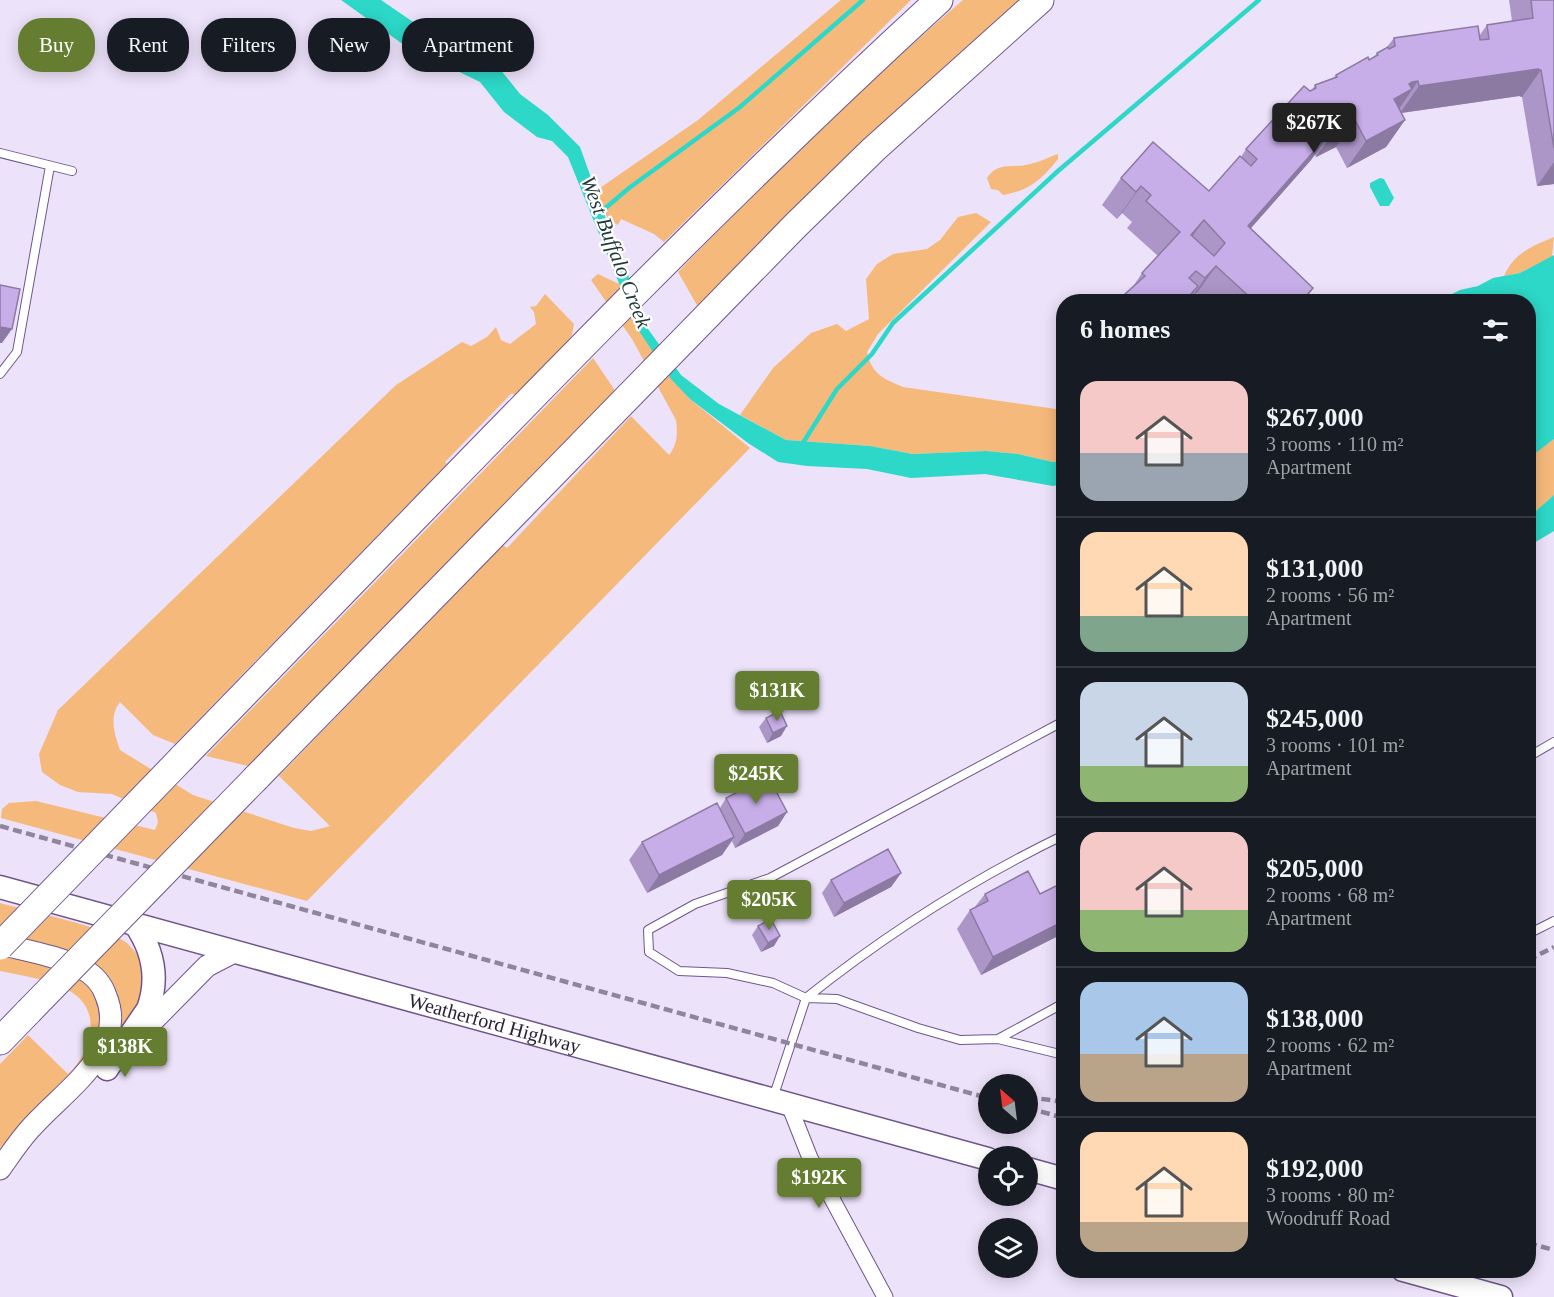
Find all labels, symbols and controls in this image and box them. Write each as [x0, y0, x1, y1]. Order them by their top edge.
chip: Buy [18, 18, 95, 72]
chip: Rent [107, 18, 189, 72]
chip: Filters [201, 18, 296, 72]
chip: New [308, 18, 390, 72]
chip: Apartment [402, 18, 534, 72]
pin: $267K [1272, 103, 1356, 154]
text: $267K [1286, 111, 1342, 133]
water label: West Buffalo Creek [576, 173, 656, 332]
icon: filters [1479, 314, 1512, 347]
text: 6 homes [1080, 315, 1170, 344]
text: $267,000 [1266, 403, 1364, 432]
icon: home [1128, 405, 1200, 477]
text: 3 rooms · 110 m² [1266, 433, 1403, 455]
text: Apartment [1266, 456, 1352, 478]
text: $131,000 [1266, 554, 1364, 583]
icon: home [1128, 556, 1200, 628]
text: 2 rooms · 56 m² [1266, 584, 1394, 606]
text: Apartment [1266, 607, 1352, 629]
pin: $131K [735, 671, 819, 722]
text: $131K [749, 679, 805, 701]
text: $245,000 [1266, 704, 1364, 733]
icon: home [1128, 706, 1200, 778]
text: 3 rooms · 101 m² [1266, 734, 1404, 756]
pin: $245K [714, 754, 798, 805]
text: Apartment [1266, 757, 1352, 779]
text: $245K [728, 762, 784, 784]
text: $205,000 [1266, 854, 1364, 883]
icon: home [1128, 856, 1200, 928]
pin: $205K [727, 880, 811, 931]
text: 2 rooms · 68 m² [1266, 884, 1394, 906]
text: $205K [741, 888, 797, 910]
text: Apartment [1266, 907, 1352, 929]
street label: Weatherford Highway [406, 989, 583, 1058]
text: $138,000 [1266, 1004, 1364, 1033]
icon: home [1128, 1006, 1200, 1078]
pin: $138K [83, 1027, 167, 1078]
text: 2 rooms · 62 m² [1266, 1034, 1394, 1056]
text: $138K [97, 1035, 153, 1057]
text: Apartment [1266, 1057, 1352, 1079]
north arrow [978, 1074, 1038, 1134]
map controls [978, 1074, 1038, 1278]
button: locate [978, 1146, 1038, 1206]
text: $192,000 [1266, 1154, 1364, 1183]
icon: home [1128, 1156, 1200, 1228]
pin: $192K [777, 1158, 861, 1209]
text: $192K [791, 1166, 847, 1188]
text: 3 rooms · 80 m² [1266, 1184, 1394, 1206]
text: Woodruff Road [1266, 1207, 1390, 1229]
button: layers [978, 1218, 1038, 1278]

